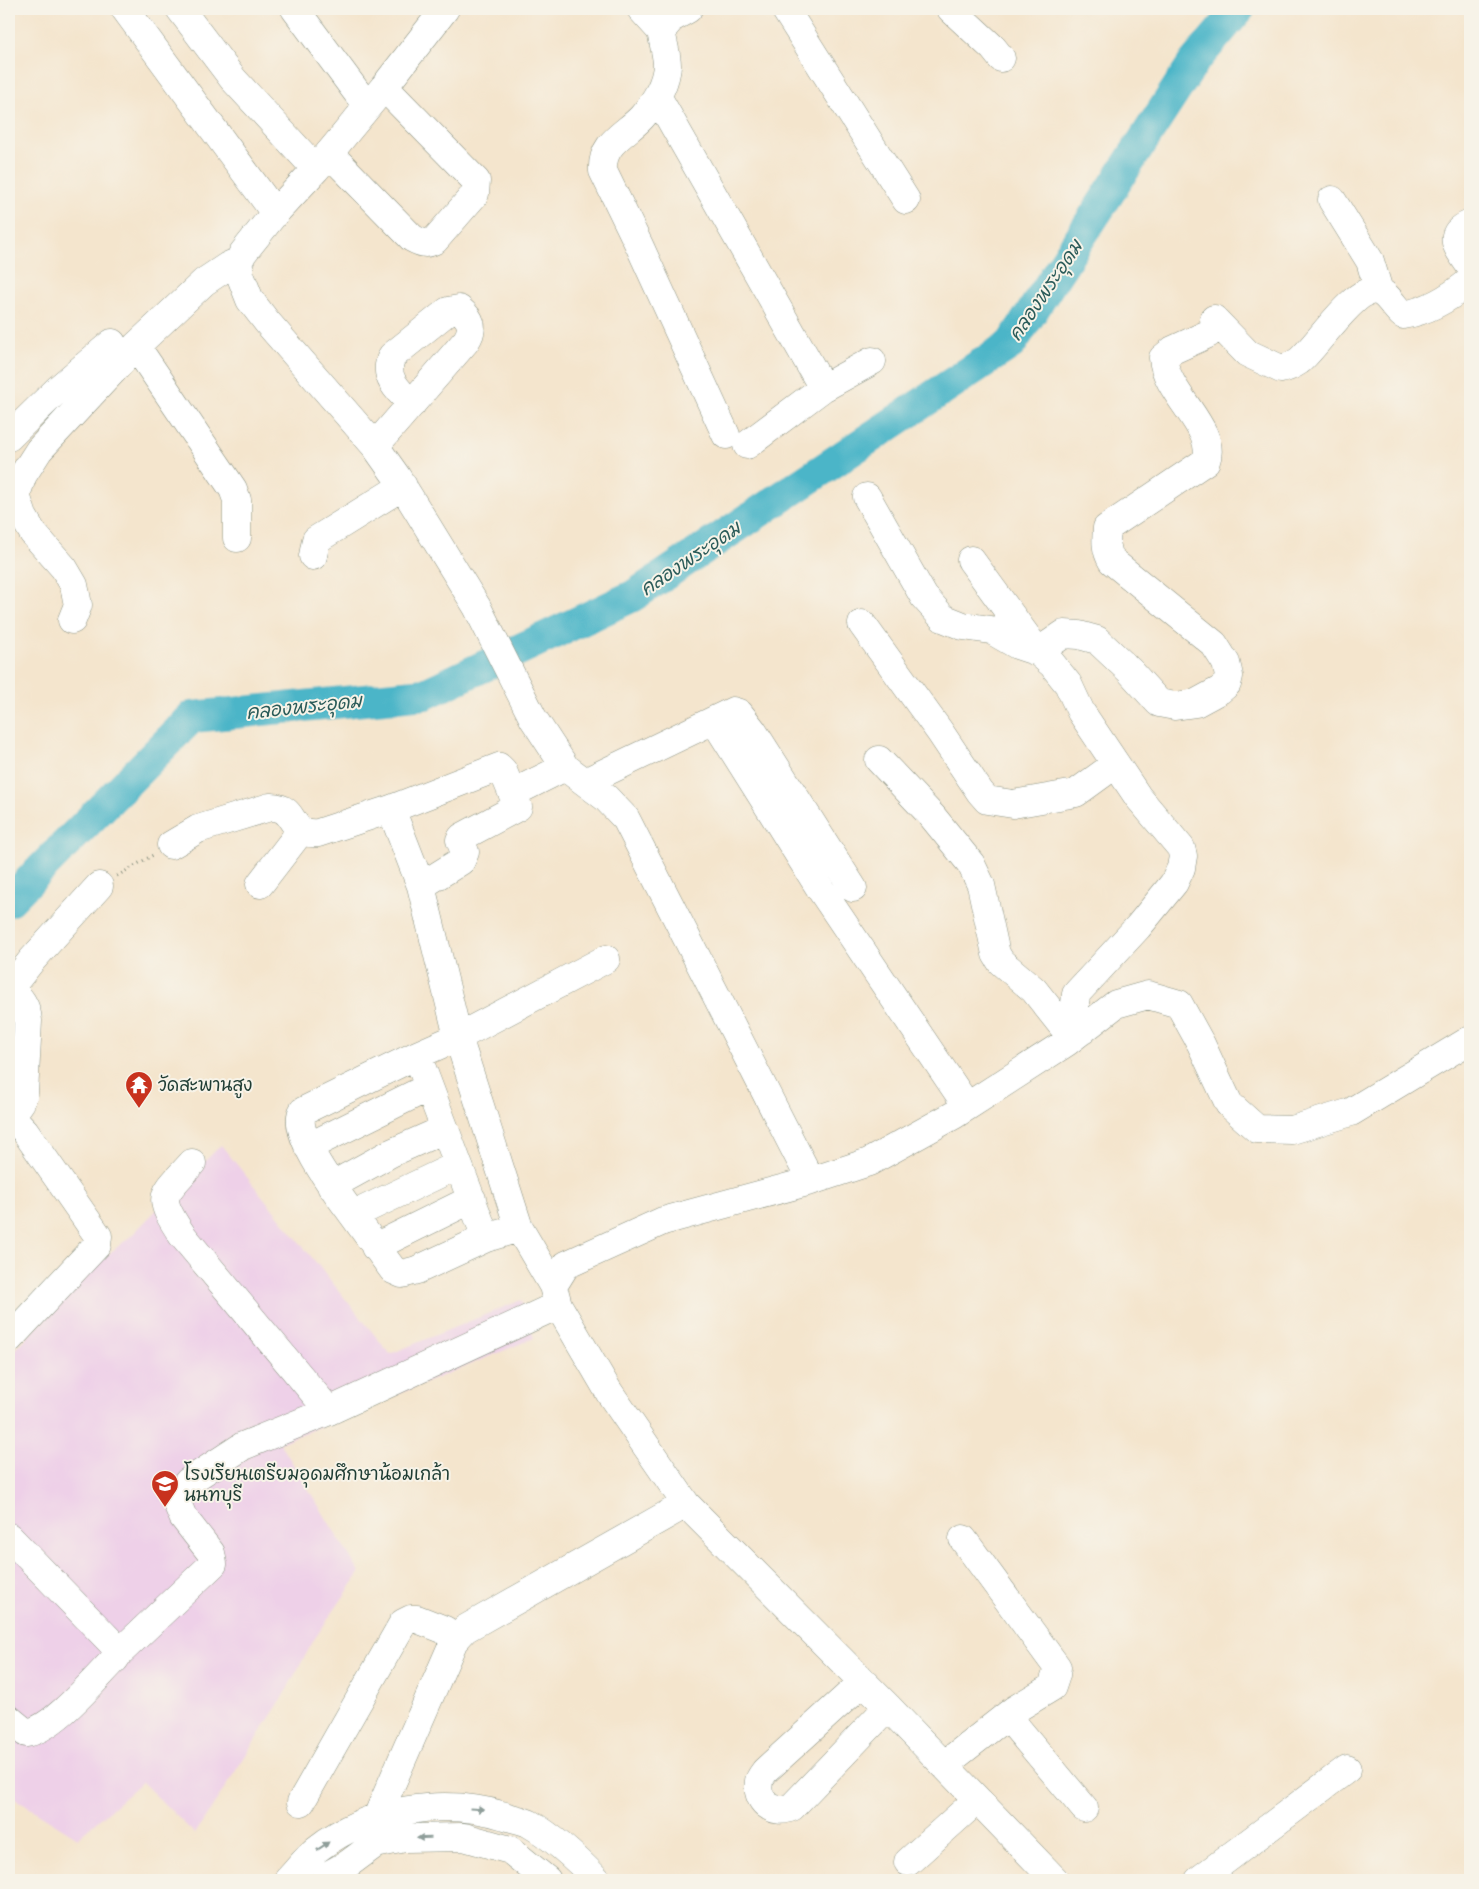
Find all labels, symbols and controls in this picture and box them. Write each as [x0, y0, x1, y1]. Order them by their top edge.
water label: คลองพระอุดม [1006, 236, 1091, 347]
water label: คลองพระอุดม [637, 518, 748, 603]
water label: คลองพระอุดม [245, 692, 365, 727]
temple icon: วัดสะพานสูง [124, 1070, 154, 1109]
place label: วัดสะพานสูง [158, 1074, 252, 1099]
place label: โรงเรียนเตรียมอุดมศึกษาน้อมเกล้า นนทบุรี [184, 1461, 450, 1509]
school or university icon: โรงเรียนเตรียมอุดมศึกษาน้อมเกล้า นนทบุรี [150, 1469, 180, 1508]
one-way arrow [469, 1806, 485, 1814]
one-way arrow [415, 1834, 431, 1842]
one-way arrow [316, 1841, 329, 1851]

